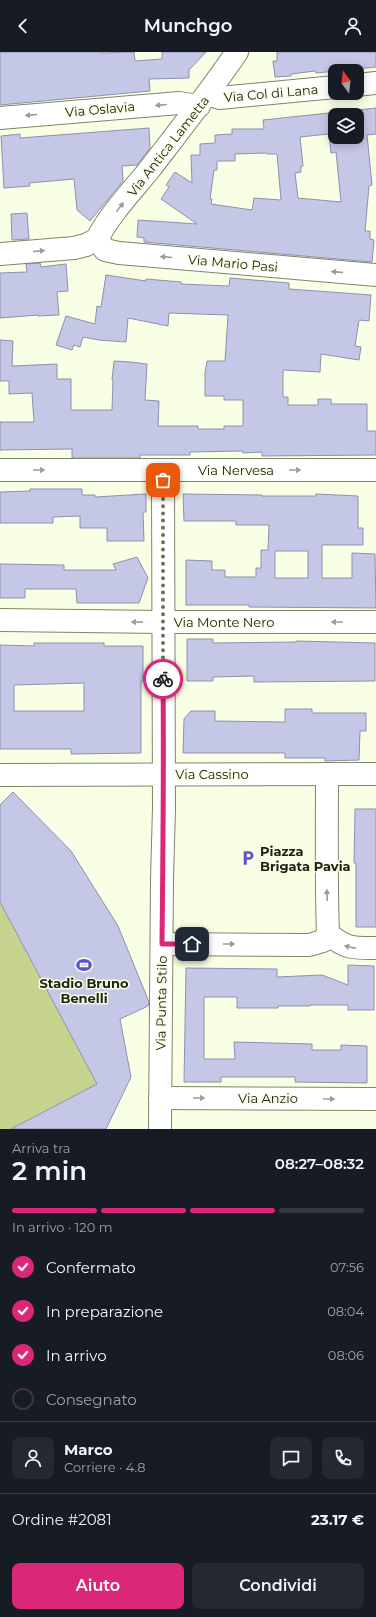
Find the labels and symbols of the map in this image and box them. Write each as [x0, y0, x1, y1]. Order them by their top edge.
north arrow [328, 64, 364, 100]
street label: Via Col di Lana [223, 81, 319, 105]
street label: Via Antica Lametta [124, 92, 212, 200]
street label: Via Oslavia [64, 98, 136, 120]
one-way arrow [155, 101, 167, 108]
one-way arrow [25, 112, 37, 118]
one-way arrow [115, 201, 124, 212]
one-way arrow [33, 247, 45, 254]
street label: Via Mario Pasi [187, 251, 279, 275]
one-way arrow [160, 254, 172, 260]
one-way arrow [331, 268, 343, 275]
street label: Via Nervesa [198, 462, 274, 478]
pin [146, 463, 180, 497]
one-way arrow [33, 467, 46, 473]
one-way arrow [289, 467, 302, 473]
street label: Via Monte Nero [174, 614, 274, 630]
one-way arrow [130, 619, 143, 625]
one-way arrow [330, 619, 343, 625]
courier [143, 659, 183, 699]
street label: Via Cassino [175, 766, 249, 782]
place label: Piazza Brigata Pavia [260, 843, 351, 874]
parking icon: Piazza Brigata Pavia [239, 849, 257, 867]
one-way arrow [324, 888, 330, 901]
pin [175, 927, 209, 961]
one-way arrow [223, 941, 235, 948]
one-way arrow [344, 943, 356, 949]
street label: Via Punta Stilo [152, 955, 170, 1051]
sports icon: Stadio Bruno Benelli [75, 956, 93, 974]
place label: Stadio Bruno Benelli [40, 975, 129, 1006]
street label: Via Anzio [238, 1090, 298, 1106]
one-way arrow [193, 1095, 206, 1101]
one-way arrow [323, 1096, 336, 1102]

